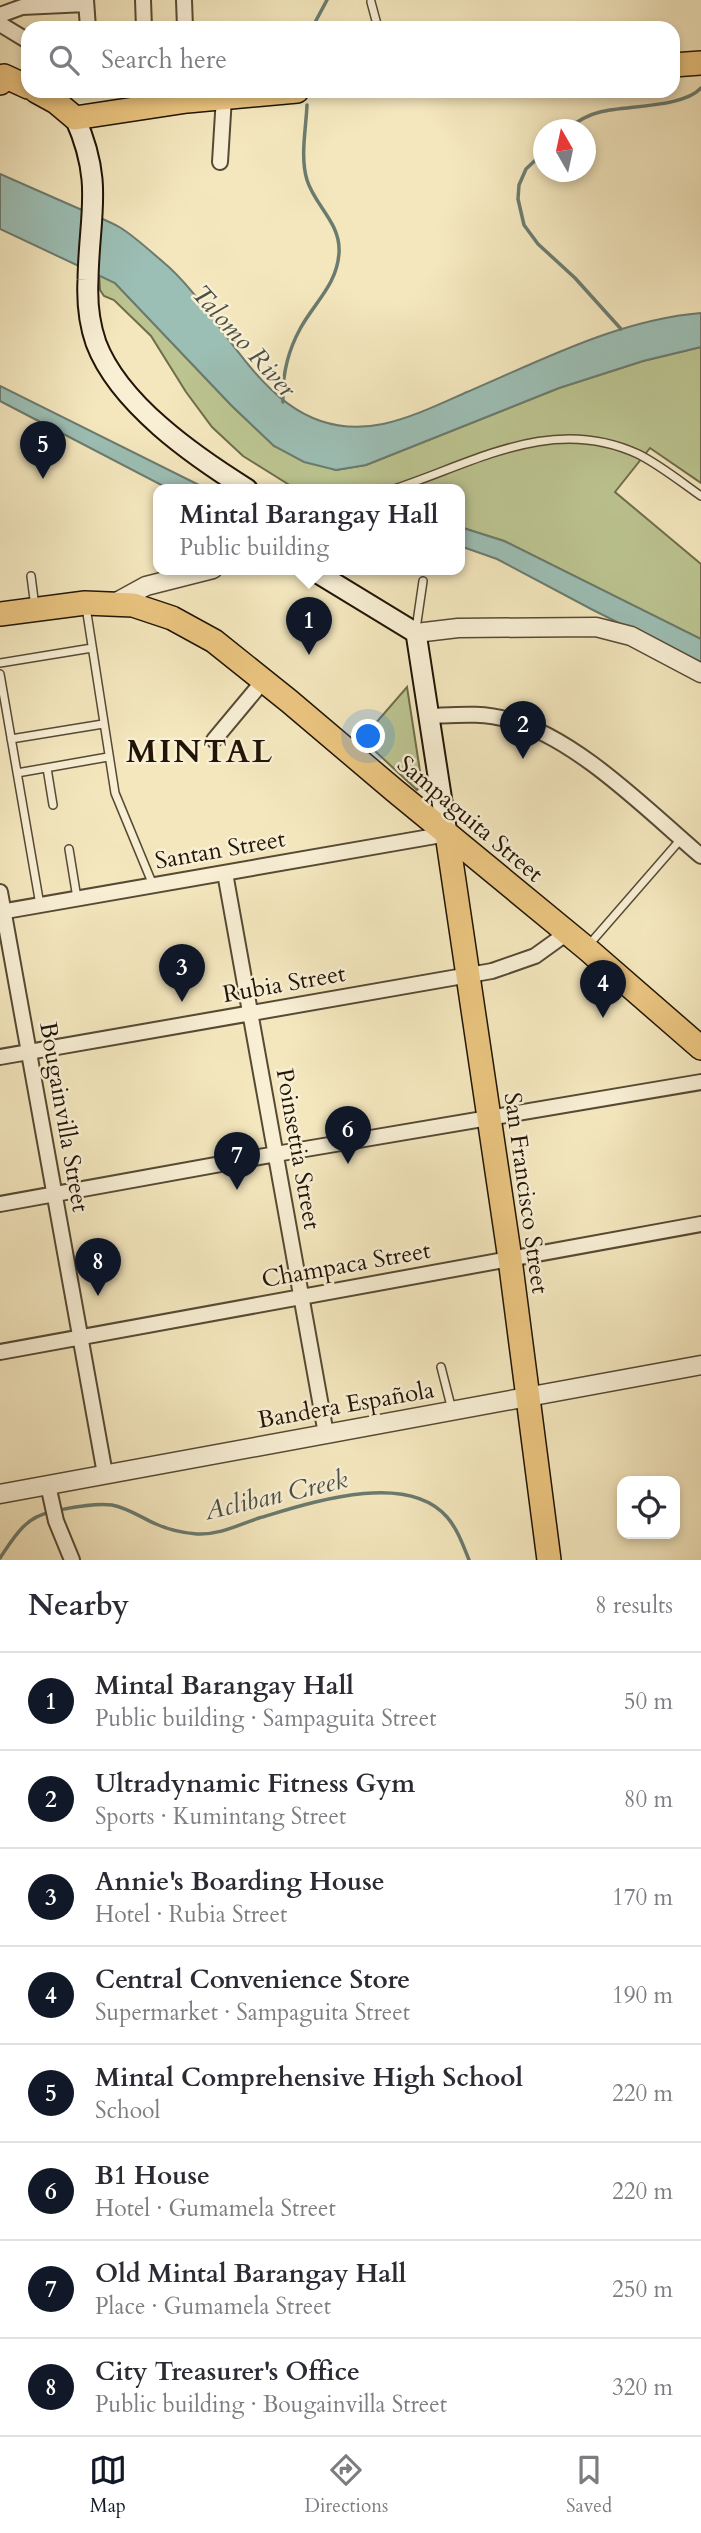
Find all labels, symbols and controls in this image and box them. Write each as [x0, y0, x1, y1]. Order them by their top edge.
search box [21, 21, 680, 98]
icon: search [45, 41, 83, 79]
text: Search here [101, 42, 227, 77]
north arrow [533, 119, 596, 182]
water label: Talomo River [184, 277, 305, 406]
pin: 5 [20, 421, 66, 479]
popup [153, 484, 465, 575]
text: Mintal Barangay Hall [180, 497, 438, 532]
text: Public building [180, 532, 329, 563]
pin: 1 [286, 597, 332, 655]
pin: 2 [500, 701, 546, 759]
your location [351, 719, 385, 753]
district label: MINTAL [126, 730, 274, 774]
street label: Sampaguita Street [390, 748, 550, 890]
street label: Santan Street [152, 822, 288, 878]
pin: 3 [159, 944, 205, 1002]
street label: Rubia Street [220, 957, 348, 1011]
pin: 4 [580, 960, 626, 1018]
street label: Bougainvilla Street [31, 1019, 97, 1215]
street label: Poinsettia Street [268, 1066, 328, 1233]
street label: San Francisco Street [496, 1090, 557, 1296]
pin: 6 [325, 1106, 371, 1164]
pin: 7 [214, 1132, 260, 1190]
street label: Champaca Street [259, 1234, 433, 1296]
pin: 8 [75, 1238, 121, 1296]
street label: Bandera Española [255, 1373, 437, 1437]
water label: Acliban Creek [200, 1462, 351, 1529]
map controls [617, 1476, 680, 1539]
button: locate [617, 1476, 680, 1539]
text: Nearby [28, 1585, 129, 1626]
text: 8 results [595, 1590, 673, 1621]
text: Mintal Barangay Hall [95, 1668, 354, 1703]
text: 1 [45, 1686, 57, 1717]
text: 50 m [624, 1686, 673, 1717]
text: Public building · Sampaguita Street [95, 1703, 437, 1734]
text: Ultradynamic Fitness Gym [95, 1766, 415, 1801]
text: 2 [45, 1784, 57, 1815]
text: 80 m [624, 1784, 673, 1815]
text: Sports · Kumintang Street [95, 1801, 346, 1832]
text: Annie's Boarding House [95, 1864, 385, 1899]
text: 3 [45, 1882, 57, 1913]
text: 170 m [612, 1882, 673, 1913]
text: Hotel · Rubia Street [95, 1899, 287, 1930]
text: Central Convenience Store [95, 1962, 410, 1997]
text: 4 [45, 1980, 57, 2011]
text: 190 m [612, 1980, 673, 2011]
text: Supermarket · Sampaguita Street [95, 1997, 410, 2028]
text: Mintal Comprehensive High School [95, 2060, 523, 2095]
text: 5 [45, 2078, 57, 2109]
text: 220 m [612, 2078, 673, 2109]
text: School [95, 2095, 160, 2126]
text: B1 House [95, 2158, 210, 2193]
text: 6 [45, 2176, 57, 2207]
text: 220 m [612, 2176, 673, 2207]
text: Hotel · Gumamela Street [95, 2193, 336, 2224]
text: Old Mintal Barangay Hall [95, 2256, 406, 2291]
text: 7 [45, 2274, 57, 2305]
text: 250 m [612, 2274, 673, 2305]
text: Place · Gumamela Street [95, 2291, 331, 2322]
text: City Treasurer's Office [95, 2354, 360, 2389]
text: 8 [45, 2372, 57, 2403]
text: 320 m [612, 2372, 673, 2403]
text: Public building · Bougainvilla Street [95, 2389, 447, 2420]
tab: Map [89, 2451, 127, 2519]
tab: Directions [305, 2451, 388, 2519]
tab: Saved [566, 2451, 612, 2519]

